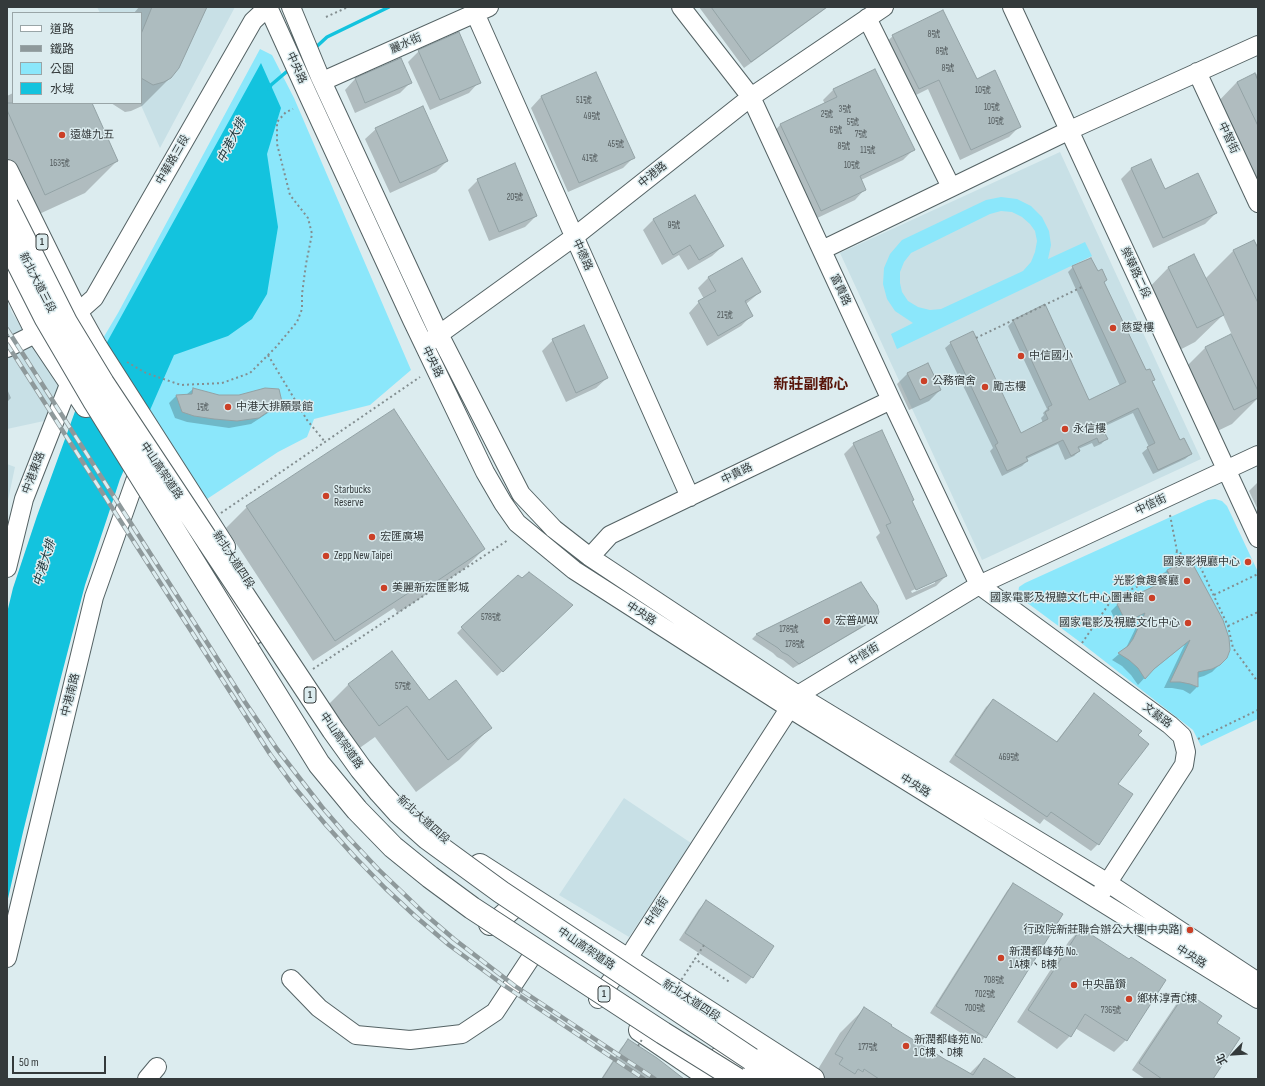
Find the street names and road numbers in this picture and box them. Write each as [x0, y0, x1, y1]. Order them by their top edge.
street label: 麗水街 [388, 31, 424, 57]
street label: 中央路 [283, 50, 309, 86]
street label: 中智街 [1215, 120, 1241, 156]
street label: 中華路三段 [154, 133, 192, 187]
street label: 中港路 [636, 159, 670, 191]
road number: 1 [36, 234, 48, 250]
street label: 中德路 [569, 237, 595, 273]
street label: 榮華路二段 [1117, 245, 1153, 301]
street label: 新北大道三段 [16, 251, 58, 315]
street label: 富貴路 [827, 272, 853, 308]
street label: 中央路 [419, 344, 445, 380]
street label: 中山高架道路 [137, 440, 185, 502]
street label: 中港東路 [20, 450, 48, 496]
street label: 中貴路 [719, 461, 755, 487]
street label: 中信街 [1133, 492, 1169, 518]
street label: 新北大道四段 [209, 529, 257, 591]
street label: 中央路 [624, 599, 658, 629]
street label: 中信街 [846, 641, 882, 669]
street label: 中港南路 [59, 672, 83, 718]
road number: 1 [304, 687, 316, 703]
street label: 文藝路 [1140, 701, 1174, 731]
street label: 中山高架道路 [317, 710, 365, 772]
street label: 中央路 [898, 772, 932, 800]
street label: 新北大道四段 [394, 793, 452, 847]
street label: 中信街 [642, 895, 672, 929]
street label: 中山高架道路 [555, 925, 617, 973]
street label: 中央路 [1174, 943, 1208, 971]
street label: 新北大道四段 [660, 977, 722, 1025]
road number: 1 [598, 986, 610, 1002]

